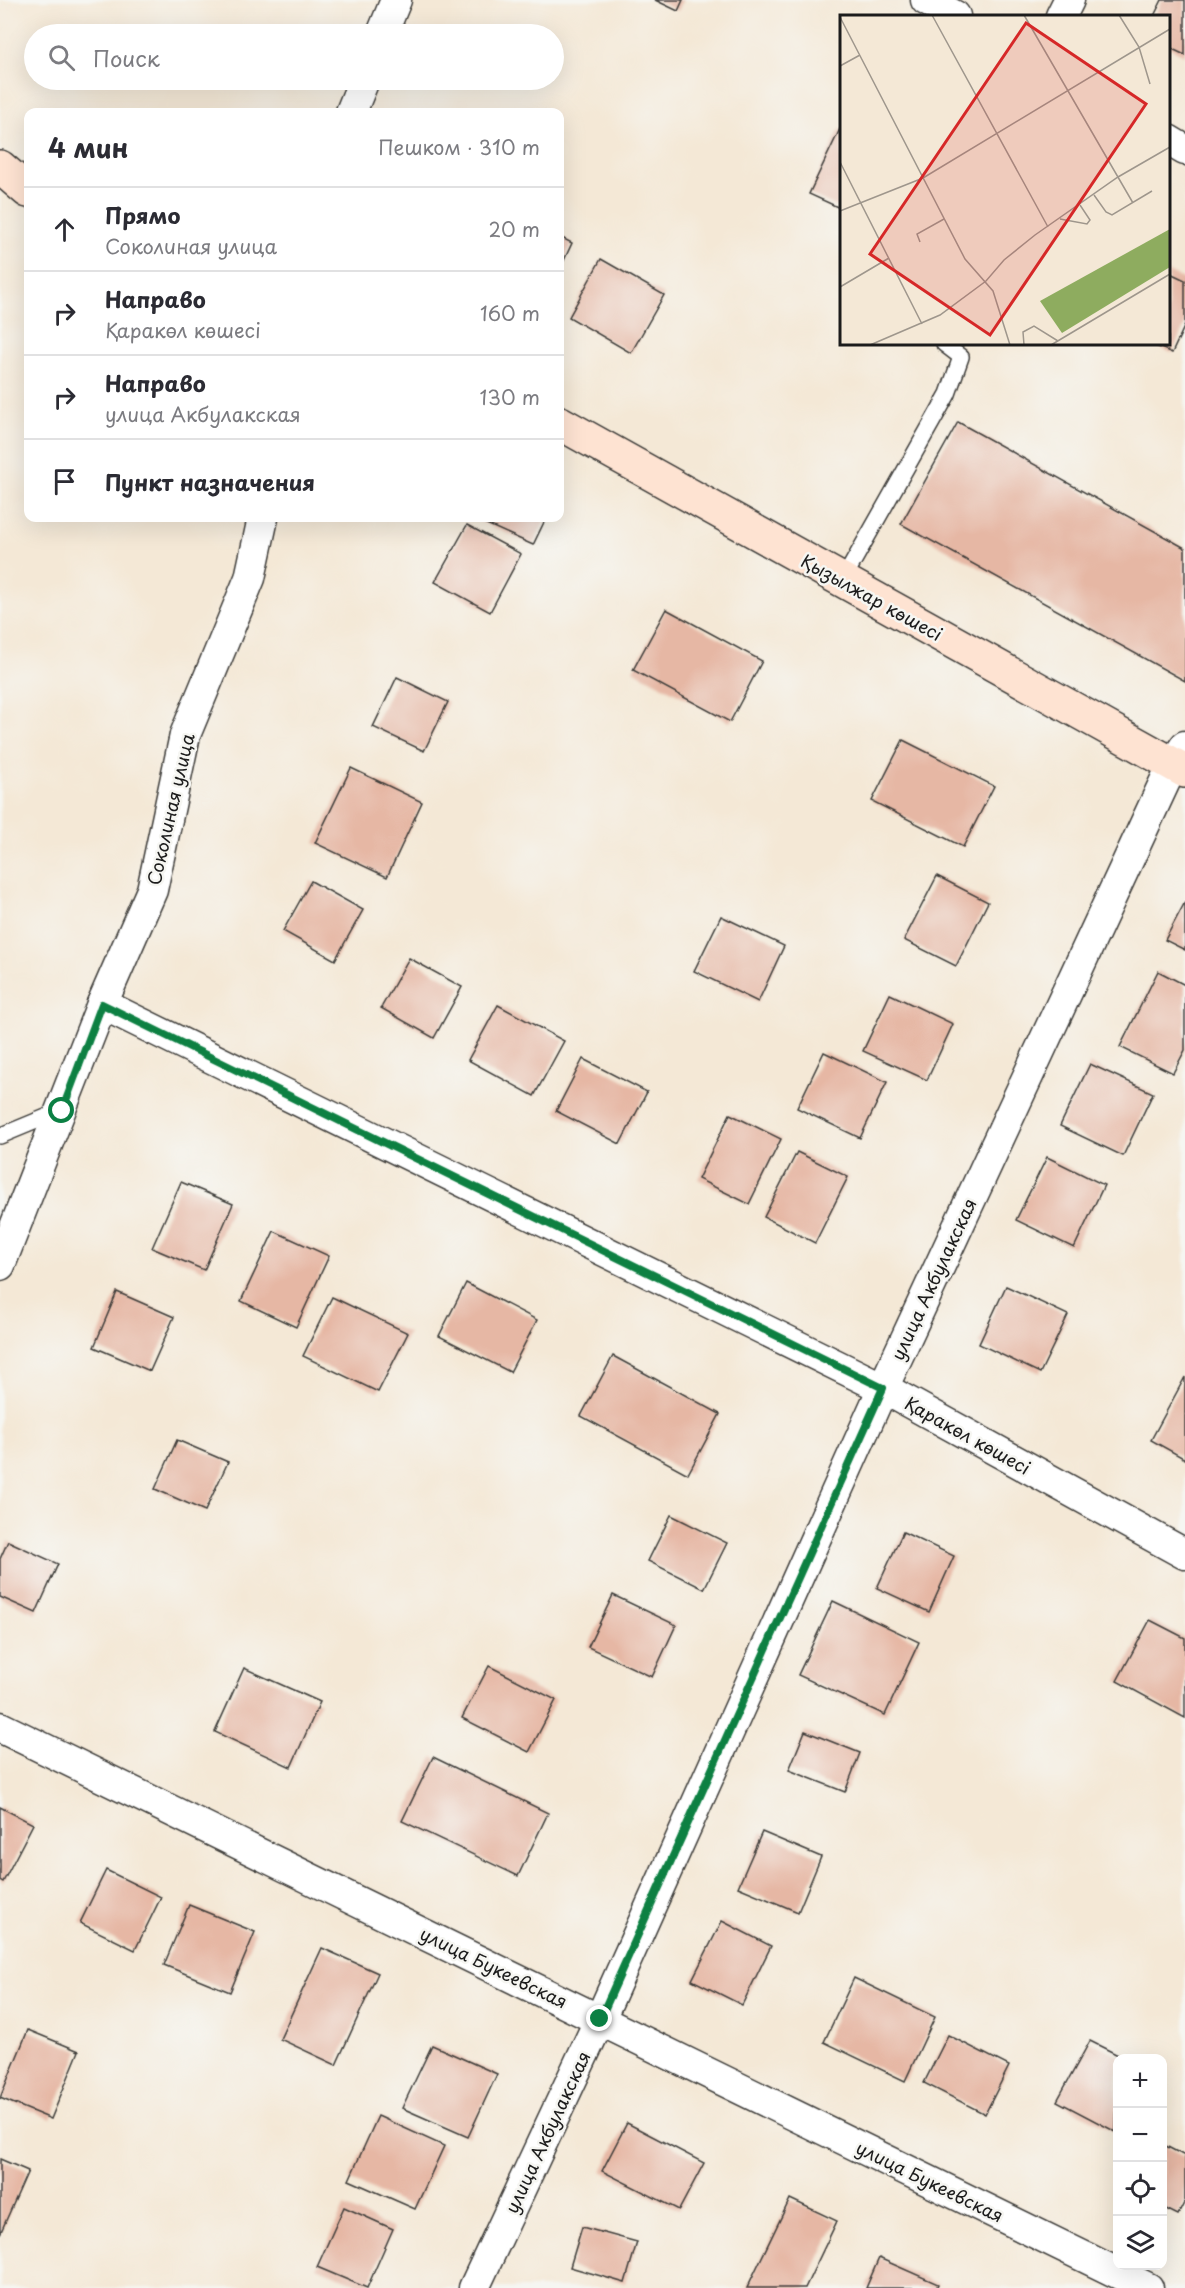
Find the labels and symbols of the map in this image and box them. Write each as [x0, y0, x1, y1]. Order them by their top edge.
inset map [840, 15, 1170, 345]
street label: Қызылжар көшесі [796, 547, 948, 647]
street label: Соколиная улица [139, 730, 201, 888]
route start [48, 1097, 74, 1123]
street label: улица Акбулакская [884, 1193, 982, 1365]
street label: Қаракөл көшесі [900, 1389, 1036, 1481]
street label: улица Букеевская [416, 1920, 572, 2014]
route end [586, 2005, 612, 2031]
street label: улица Акбулакская [498, 2046, 596, 2218]
street label: улица Букеевская [852, 2134, 1008, 2228]

